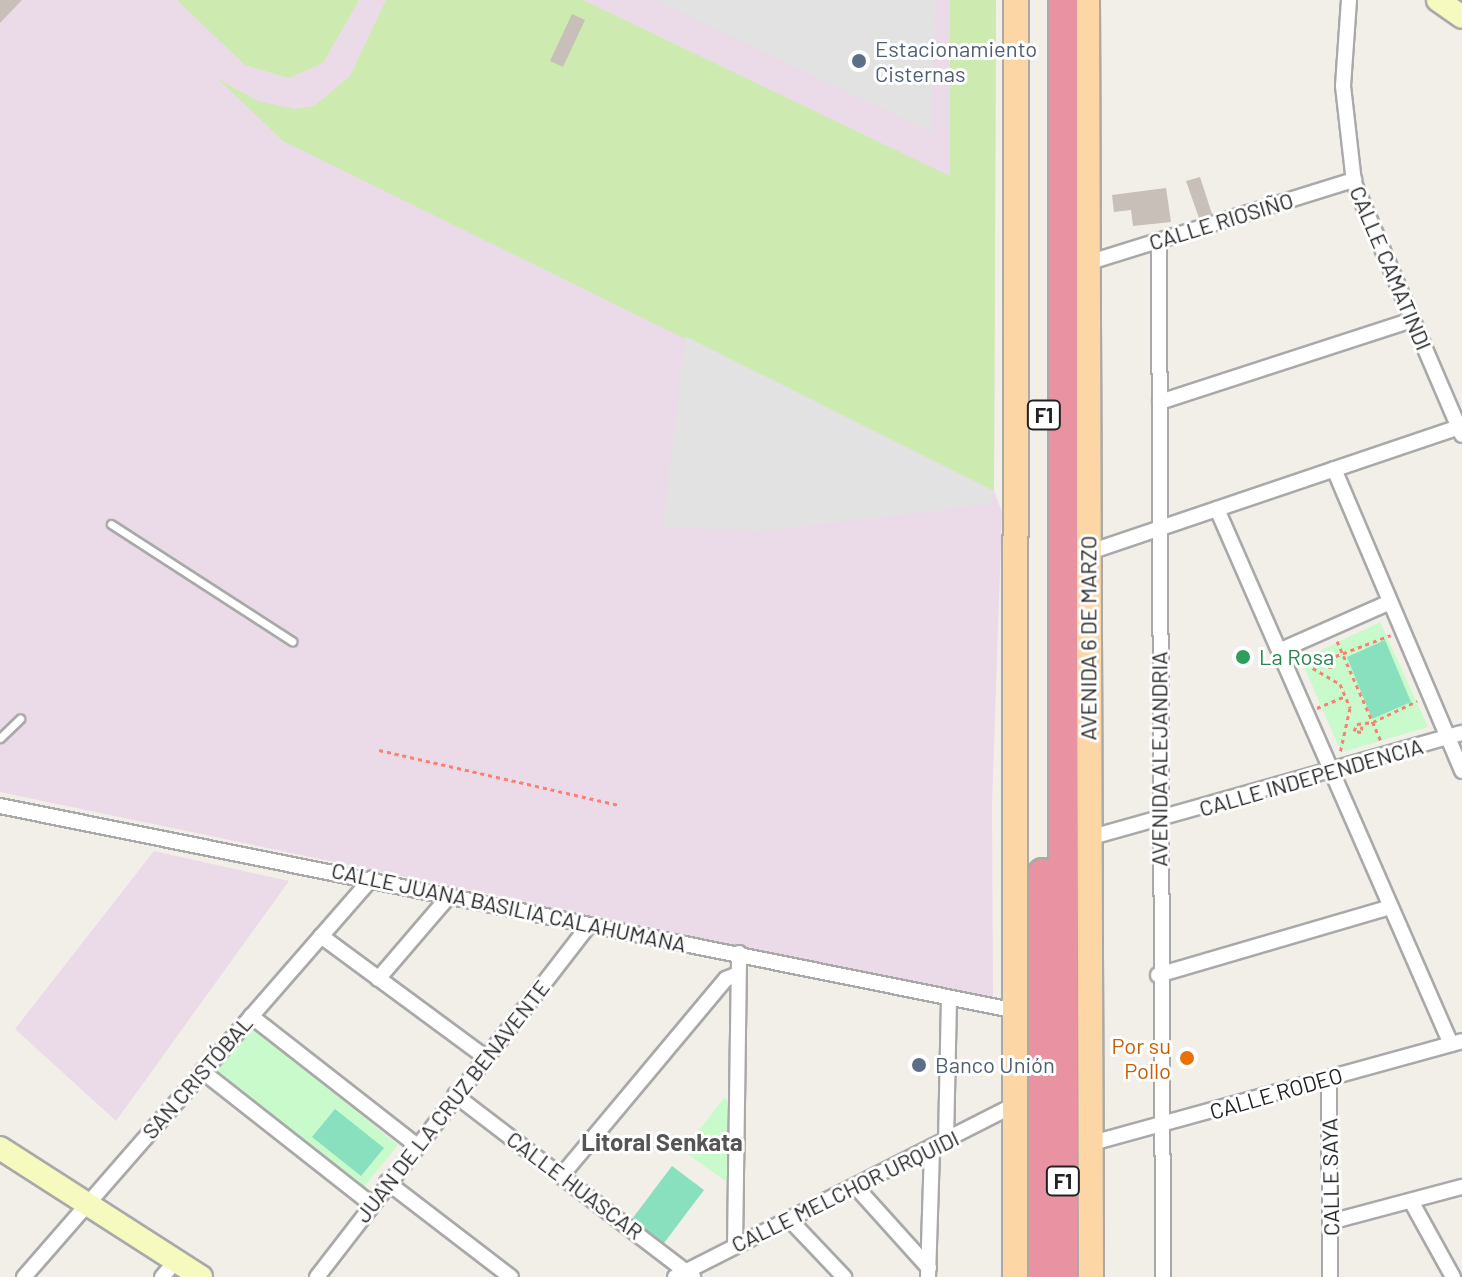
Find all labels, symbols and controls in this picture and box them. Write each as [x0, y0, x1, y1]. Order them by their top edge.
place label: Estacionamiento Cisternas [875, 35, 1037, 86]
marker: Estacionamiento Cisternas [850, 52, 868, 70]
street label: CALLE CAMATINDI [1345, 182, 1437, 354]
street label: CALLE RIOSIÑO [1146, 187, 1296, 255]
road number: F1 [1026, 399, 1062, 431]
street label: AVENIDA 6 DE MARZO [1075, 535, 1101, 741]
place label: La Rosa [1259, 644, 1334, 670]
marker: La Rosa [1234, 648, 1252, 666]
street label: AVENIDA ALEJANDRIA [1146, 651, 1172, 867]
street label: CALLE INDEPENDENCIA [1196, 732, 1426, 822]
street label: CALLE JUANA BASILIA CALAHUMANA [329, 856, 689, 958]
street label: JUAN DE LA CRUZ BENAVENTE [349, 975, 555, 1227]
street label: SAN CRISTÓBAL [136, 1010, 258, 1144]
place label: Por su Pollo [1112, 1032, 1171, 1084]
marker: Por su Pollo [1178, 1049, 1196, 1067]
place label: Banco Unión [935, 1052, 1055, 1078]
marker: Banco Unión [910, 1056, 928, 1074]
street label: CALLE RODEO [1206, 1061, 1346, 1125]
street label: CALLE SAYA [1316, 1118, 1344, 1236]
street label: CALLE MELCHOR URQUIDI [727, 1124, 963, 1258]
street label: CALLE HUASCAR [502, 1125, 648, 1245]
district label: Litoral Senkata [581, 1128, 743, 1156]
road number: F1 [1045, 1165, 1081, 1197]

